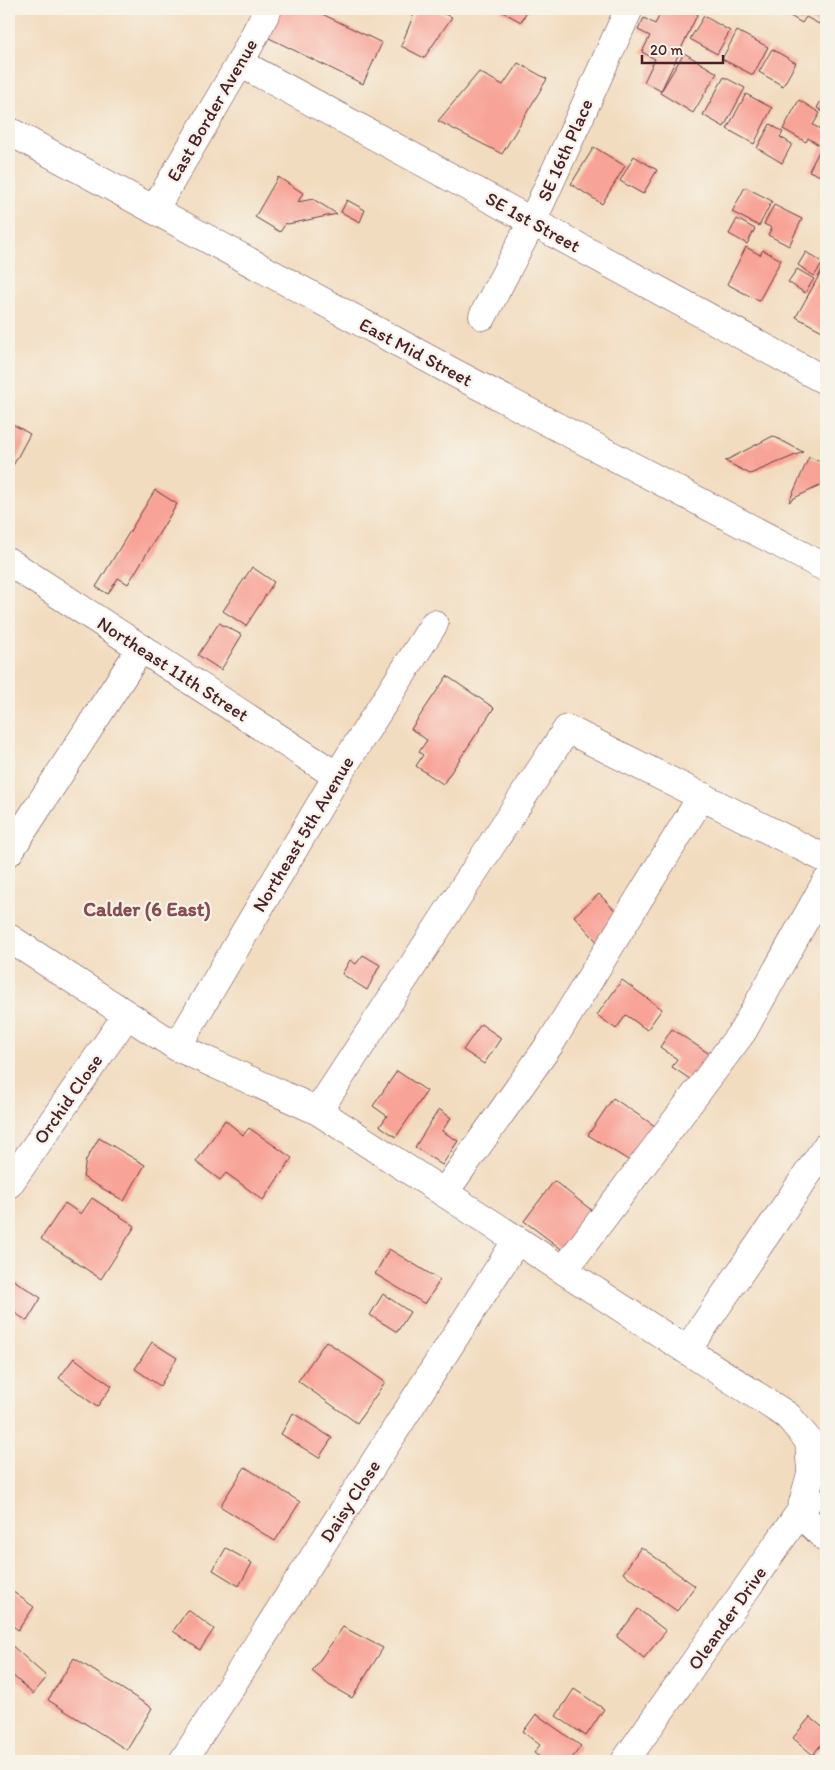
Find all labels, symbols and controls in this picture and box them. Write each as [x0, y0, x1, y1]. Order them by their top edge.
scale bar [642, 32, 724, 64]
street label: East Border Avenue [162, 35, 262, 185]
text: 20 m [650, 41, 684, 59]
street label: SE 16th Place [532, 95, 598, 205]
street label: SE 1st Street [482, 187, 584, 257]
street label: East Mid Street [355, 313, 477, 391]
street label: Northeast 11th Street [93, 611, 253, 727]
street label: Northeast 5th Avenue [247, 752, 359, 916]
district label: Calder (6 East) [83, 897, 211, 922]
street label: Orchid Close [29, 1050, 107, 1148]
street label: Daisy Close [315, 1455, 385, 1547]
street label: Oleander Drive [683, 1562, 771, 1674]

